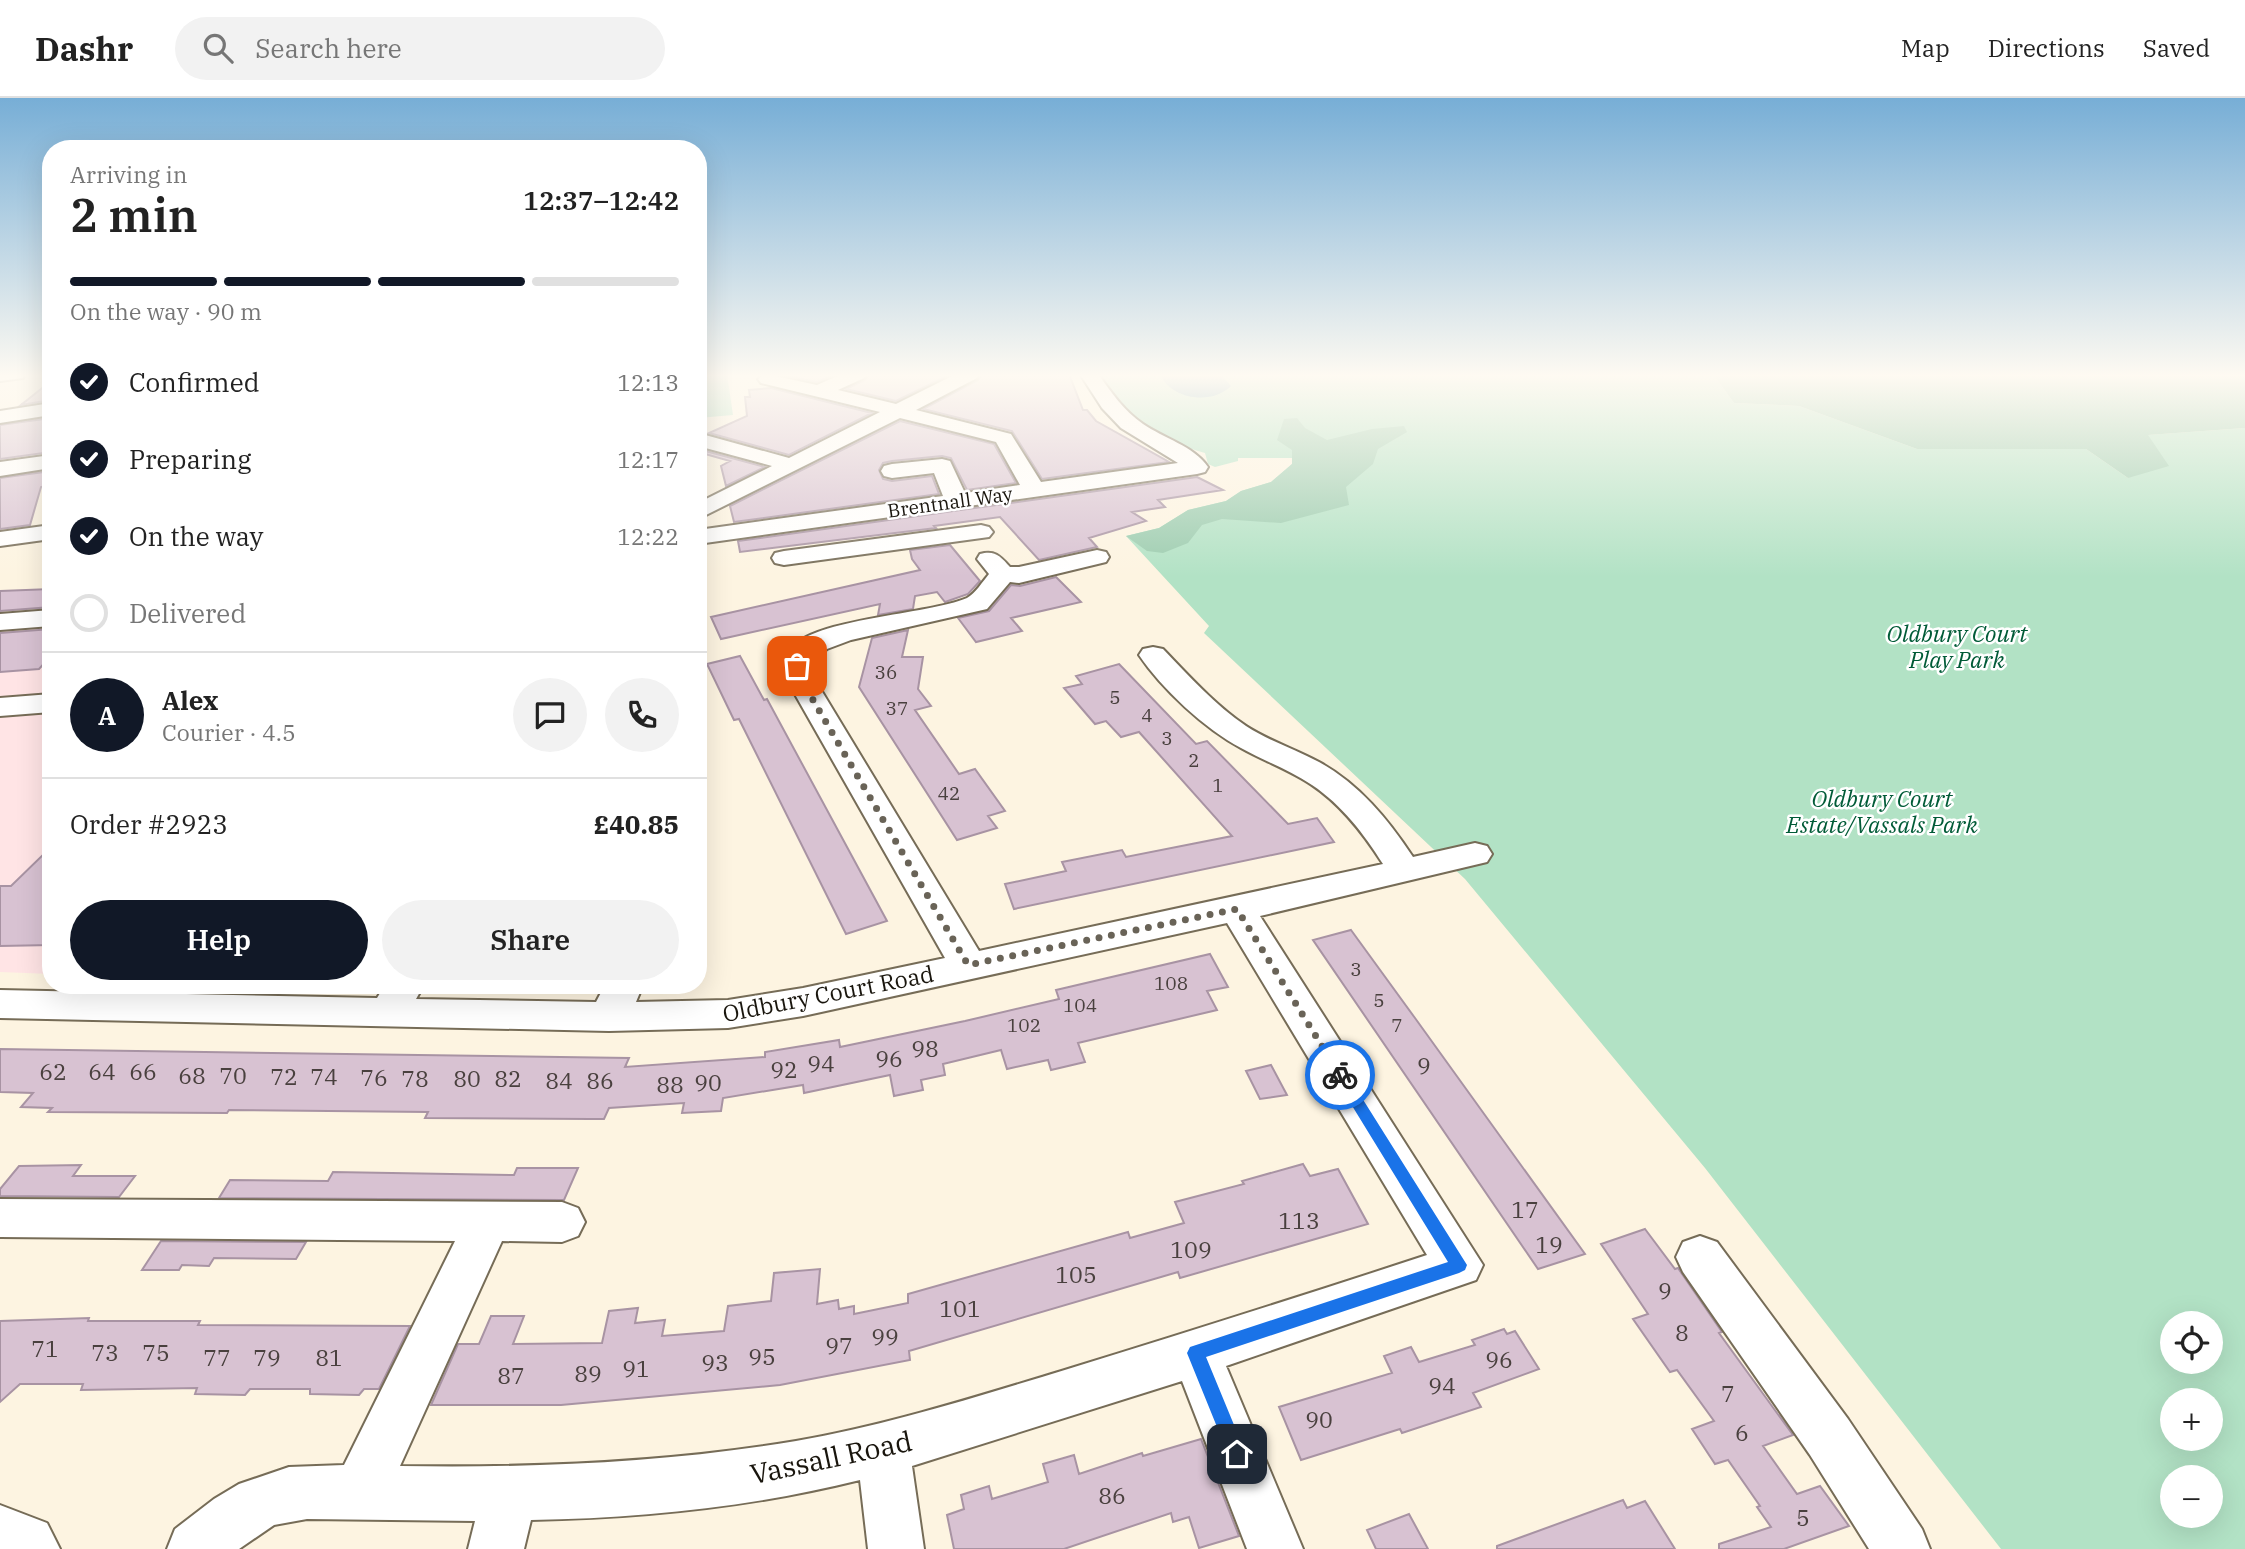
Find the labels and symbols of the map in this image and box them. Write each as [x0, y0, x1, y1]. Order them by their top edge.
street label: Brentnall Way [886, 481, 1015, 523]
park label: Oldbury Court Play Park [1887, 618, 2028, 674]
pin [767, 636, 827, 696]
house number: 36 [875, 660, 897, 684]
house number: 5 [1109, 685, 1121, 709]
house number: 37 [886, 696, 908, 720]
house number: 4 [1141, 703, 1153, 727]
house number: 3 [1161, 726, 1173, 750]
house number: 2 [1188, 748, 1200, 772]
house number: 1 [1212, 773, 1224, 797]
house number: 42 [938, 781, 960, 805]
park label: Oldbury Court Estate/Vassals Park [1785, 783, 1979, 839]
house number: 3 [1350, 957, 1362, 981]
street label: Oldbury Court Road [720, 958, 936, 1028]
house number: 108 [1154, 971, 1188, 995]
house number: 5 [1373, 988, 1385, 1012]
house number: 104 [1063, 993, 1097, 1017]
house number: 102 [1007, 1013, 1041, 1037]
house number: 7 [1391, 1013, 1403, 1037]
house number: 98 [911, 1033, 939, 1063]
courier [1305, 1040, 1375, 1110]
house number: 96 [875, 1043, 903, 1073]
house number: 94 [807, 1048, 835, 1078]
house number: 9 [1417, 1050, 1431, 1080]
house number: 92 [770, 1054, 798, 1084]
house number: 62 [39, 1056, 67, 1086]
house number: 64 [88, 1056, 116, 1086]
house number: 66 [129, 1056, 157, 1086]
house number: 68 [178, 1060, 206, 1090]
house number: 70 [219, 1060, 247, 1090]
house number: 72 [270, 1061, 298, 1091]
house number: 74 [310, 1061, 338, 1091]
house number: 76 [360, 1062, 388, 1092]
house number: 78 [401, 1063, 429, 1093]
house number: 80 [453, 1063, 481, 1093]
house number: 82 [494, 1063, 522, 1093]
house number: 84 [545, 1065, 573, 1095]
house number: 86 [586, 1065, 614, 1095]
house number: 90 [694, 1067, 722, 1097]
house number: 88 [656, 1069, 684, 1099]
house number: 17 [1511, 1194, 1539, 1224]
house number: 113 [1278, 1205, 1320, 1235]
house number: 19 [1535, 1229, 1563, 1259]
house number: 109 [1170, 1234, 1212, 1264]
house number: 105 [1055, 1259, 1097, 1289]
house number: 9 [1658, 1275, 1672, 1305]
house number: 101 [939, 1293, 981, 1323]
house number: 8 [1675, 1317, 1689, 1347]
house number: 99 [871, 1321, 899, 1351]
house number: 97 [825, 1330, 853, 1360]
house number: 71 [31, 1333, 59, 1363]
house number: 73 [91, 1337, 119, 1367]
house number: 75 [142, 1337, 170, 1367]
house number: 95 [748, 1341, 776, 1371]
house number: 77 [203, 1342, 231, 1372]
house number: 79 [253, 1342, 281, 1372]
house number: 81 [315, 1342, 343, 1372]
house number: 96 [1485, 1344, 1513, 1374]
house number: 93 [701, 1347, 729, 1377]
house number: 91 [622, 1353, 650, 1383]
house number: 89 [574, 1358, 602, 1388]
house number: 87 [497, 1360, 525, 1390]
house number: 94 [1428, 1370, 1456, 1400]
house number: 7 [1721, 1378, 1735, 1408]
house number: 90 [1305, 1404, 1333, 1434]
house number: 6 [1735, 1417, 1749, 1447]
street label: Vassall Road [747, 1422, 915, 1492]
pin [1207, 1424, 1267, 1484]
house number: 86 [1098, 1480, 1126, 1510]
house number: 5 [1796, 1502, 1810, 1532]

